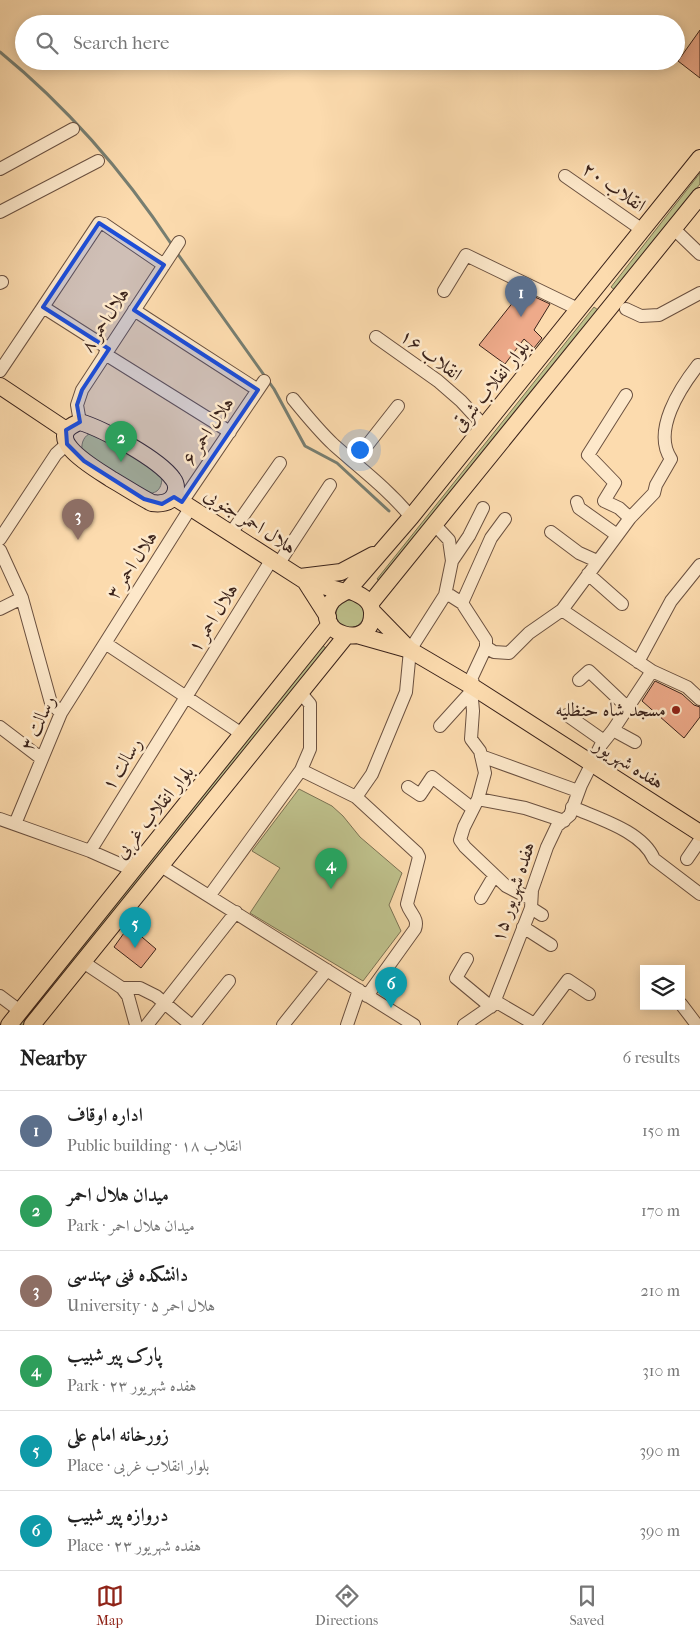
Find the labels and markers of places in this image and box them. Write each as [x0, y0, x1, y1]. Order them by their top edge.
pin: 1 [505, 276, 537, 317]
pin: 2 [105, 421, 137, 462]
pin: 3 [62, 499, 94, 540]
place label: مسجد شاه حنظلیه [555, 699, 666, 721]
marker: مسجد شاه حنظلیه [670, 704, 682, 716]
pin: 4 [315, 848, 347, 889]
pin: 5 [119, 907, 151, 948]
pin: 6 [375, 967, 407, 1008]

